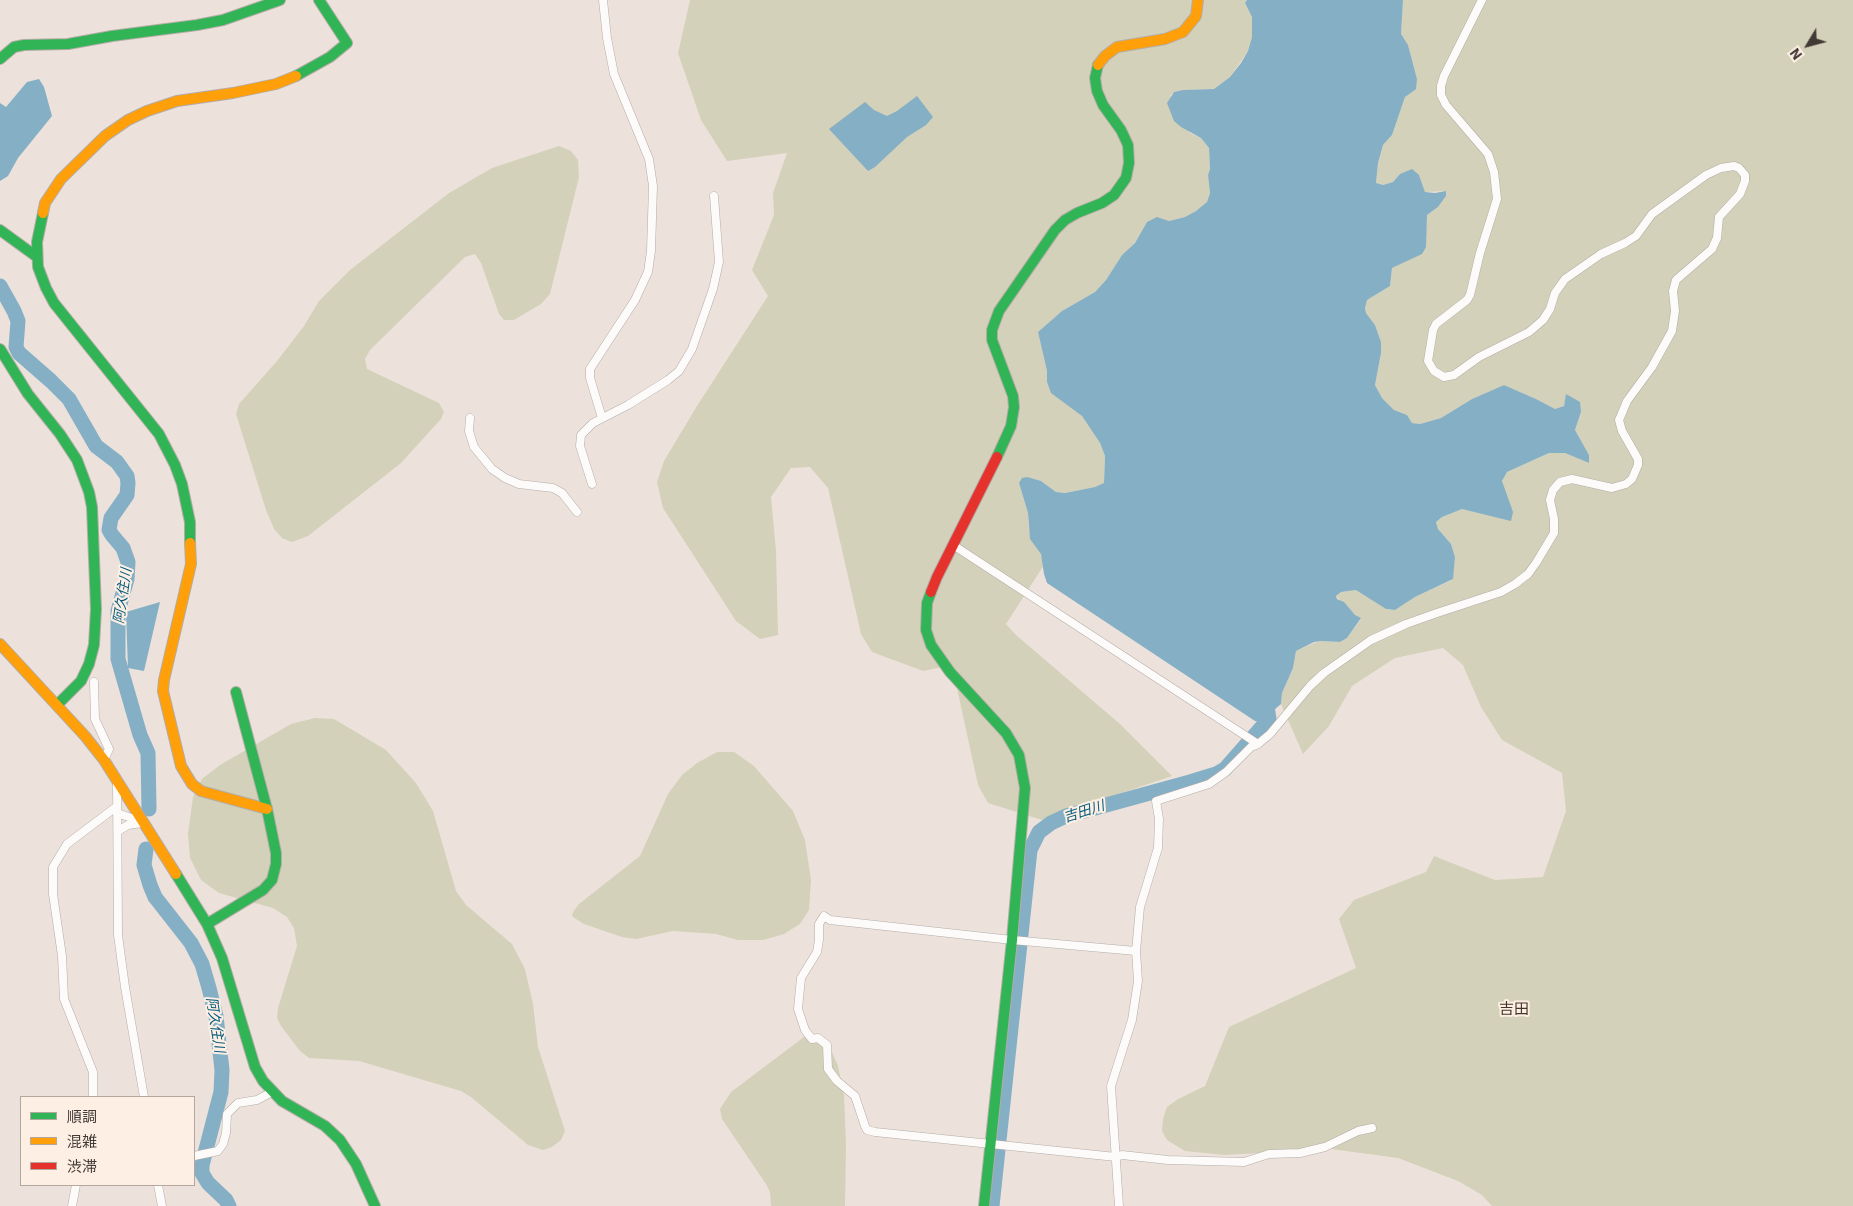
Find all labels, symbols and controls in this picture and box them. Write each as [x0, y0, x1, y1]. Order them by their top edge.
north arrow [1783, 20, 1833, 70]
text: N [1786, 45, 1806, 63]
water label: 阿久住川 [111, 567, 135, 625]
water label: 吉田川 [1061, 798, 1107, 826]
water label: 阿久住川 [202, 996, 228, 1054]
district label: 吉田 [1499, 1001, 1529, 1019]
legend [20, 1096, 195, 1186]
text: 順調 [67, 1107, 97, 1126]
text: 混雑 [67, 1132, 97, 1151]
text: 渋滞 [67, 1157, 97, 1176]

